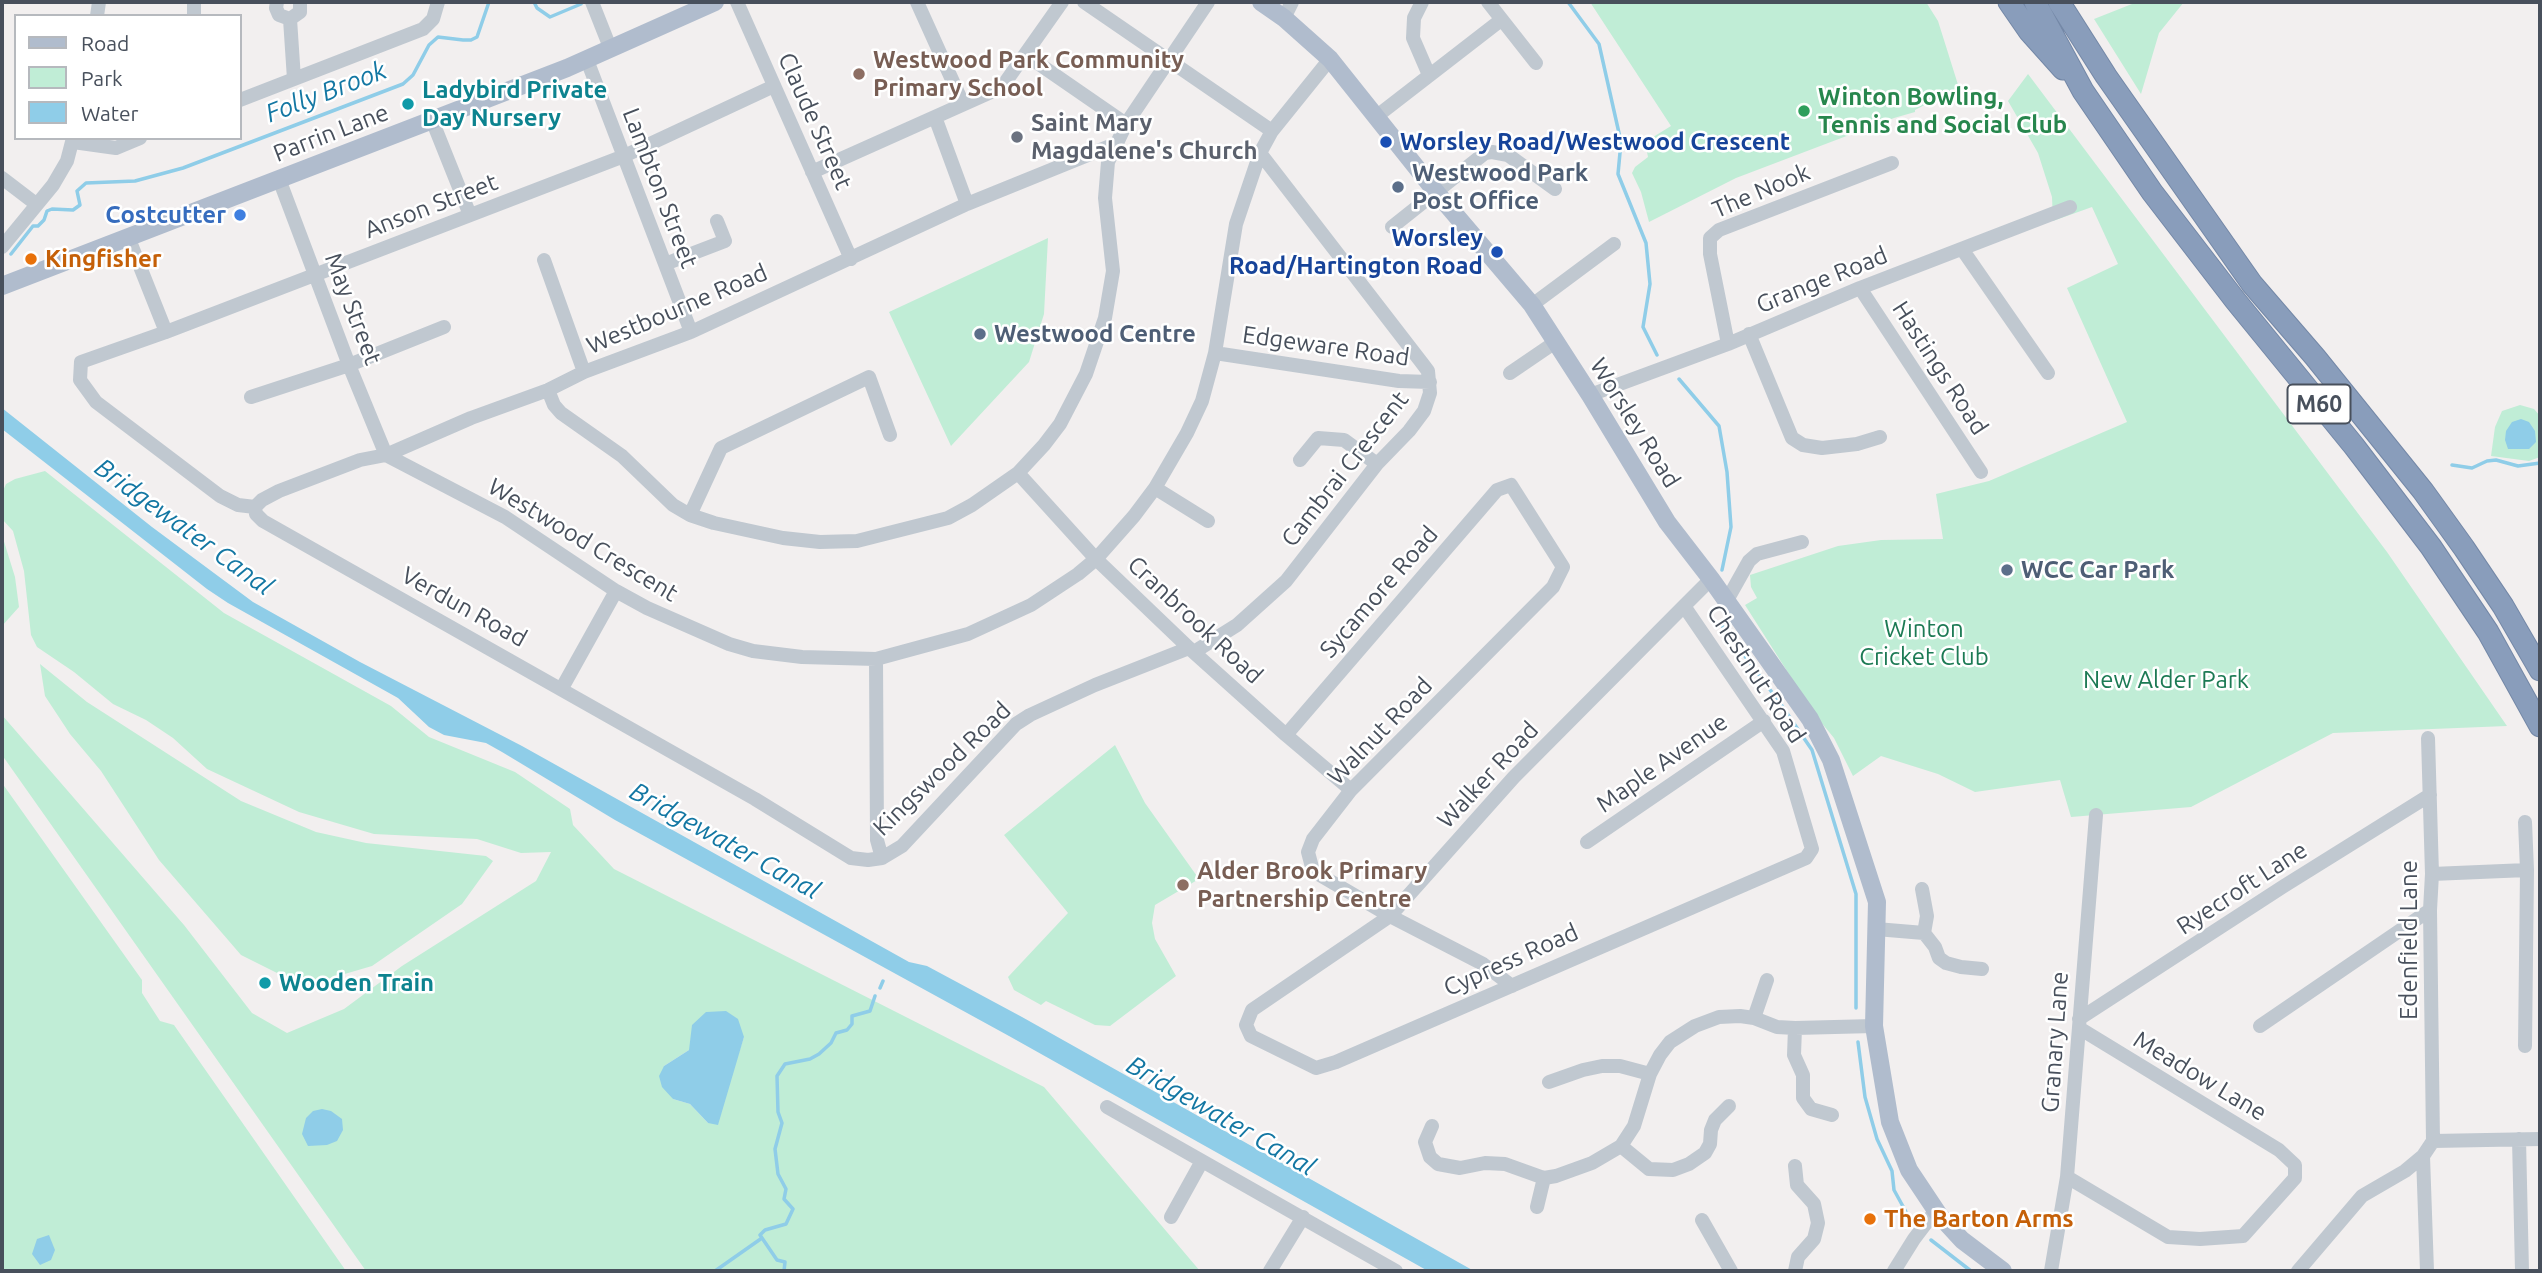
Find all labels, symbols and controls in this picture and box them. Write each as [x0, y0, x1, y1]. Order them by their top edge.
legend [14, 14, 242, 140]
text: Road [81, 31, 129, 55]
place label: Westwood Park Community Primary School [873, 46, 1184, 102]
street label: Claude Street [772, 48, 858, 194]
water label: Folly Brook [261, 55, 391, 129]
text: Park [81, 66, 123, 90]
marker: Westwood Park Community Primary School [851, 66, 867, 82]
place label: Ladybird Private Day Nursery [422, 76, 607, 132]
place label: Winton Bowling, Tennis and Social Club [1818, 83, 2067, 139]
marker: Ladybird Private Day Nursery [400, 96, 416, 112]
street label: Parrin Lane [269, 98, 393, 168]
text: Water [81, 101, 139, 125]
marker: Winton Bowling, Tennis and Social Club [1796, 103, 1812, 119]
street label: Lambton Street [616, 104, 704, 272]
place label: Saint Mary Magdalene's Church [1031, 109, 1258, 165]
place label: Worsley Road/Westwood Crescent [1400, 128, 1790, 156]
marker: Saint Mary Magdalene's Church [1009, 129, 1025, 145]
marker: Worsley Road/Westwood Crescent [1378, 134, 1394, 150]
street label: The Nook [1708, 158, 1814, 224]
place label: Westwood Park Post Office [1412, 159, 1588, 215]
street label: Anson Street [361, 167, 501, 245]
marker: Westwood Park Post Office [1390, 179, 1406, 195]
place label: Costcutter [105, 201, 226, 229]
marker: Costcutter [232, 207, 248, 223]
place label: Worsley Road/Hartington Road [1229, 224, 1483, 280]
street label: Grange Road [1752, 241, 1892, 319]
marker: Worsley Road/Hartington Road [1489, 244, 1505, 260]
place label: Kingfisher [45, 245, 162, 273]
street label: May Street [319, 249, 387, 369]
marker: Kingfisher [23, 251, 39, 267]
street label: Westbourne Road [582, 258, 772, 360]
street label: Hastings Road [1886, 296, 1994, 440]
place label: Westwood Centre [994, 320, 1196, 348]
street label: Edgeware Road [1241, 320, 1411, 372]
marker: Westwood Centre [972, 326, 988, 342]
street label: Worsley Road [1584, 353, 1686, 493]
road number: M60 [2288, 384, 2350, 424]
street label: Cambrai Crescent [1275, 385, 1415, 553]
water label: Bridgewater Canal [89, 452, 279, 602]
street label: Westwood Crescent [483, 472, 683, 608]
street label: Sycamore Road [1314, 520, 1444, 664]
street label: Cranbrook Road [1122, 550, 1268, 690]
place label: WCC Car Park [2021, 556, 2175, 584]
street label: Verdun Road [396, 561, 532, 653]
marker: WCC Car Park [1999, 562, 2015, 578]
street label: Chestnut Road [1701, 599, 1811, 749]
park label: Winton Cricket Club [1859, 615, 1989, 671]
park label: New Alder Park [2083, 666, 2249, 694]
street label: Walnut Road [1322, 671, 1438, 791]
street label: Kingswood Road [867, 696, 1017, 842]
street label: Maple Avenue [1591, 707, 1733, 819]
street label: Walker Road [1431, 716, 1545, 834]
water label: Bridgewater Canal [624, 776, 826, 906]
street label: Ryecroft Lane [2171, 835, 2313, 941]
place label: Alder Brook Primary Partnership Centre [1197, 857, 1427, 913]
street label: Edenfield Lane [2395, 860, 2423, 1020]
marker: Alder Brook Primary Partnership Centre [1175, 877, 1191, 893]
street label: Cypress Road [1439, 918, 1583, 1002]
place label: Wooden Train [279, 969, 434, 997]
street label: Granary Lane [2036, 970, 2074, 1114]
marker: Wooden Train [257, 975, 273, 991]
street label: Meadow Lane [2128, 1025, 2272, 1127]
water label: Bridgewater Canal [1121, 1049, 1321, 1183]
place label: The Barton Arms [1884, 1205, 2074, 1233]
marker: The Barton Arms [1862, 1211, 1878, 1227]

